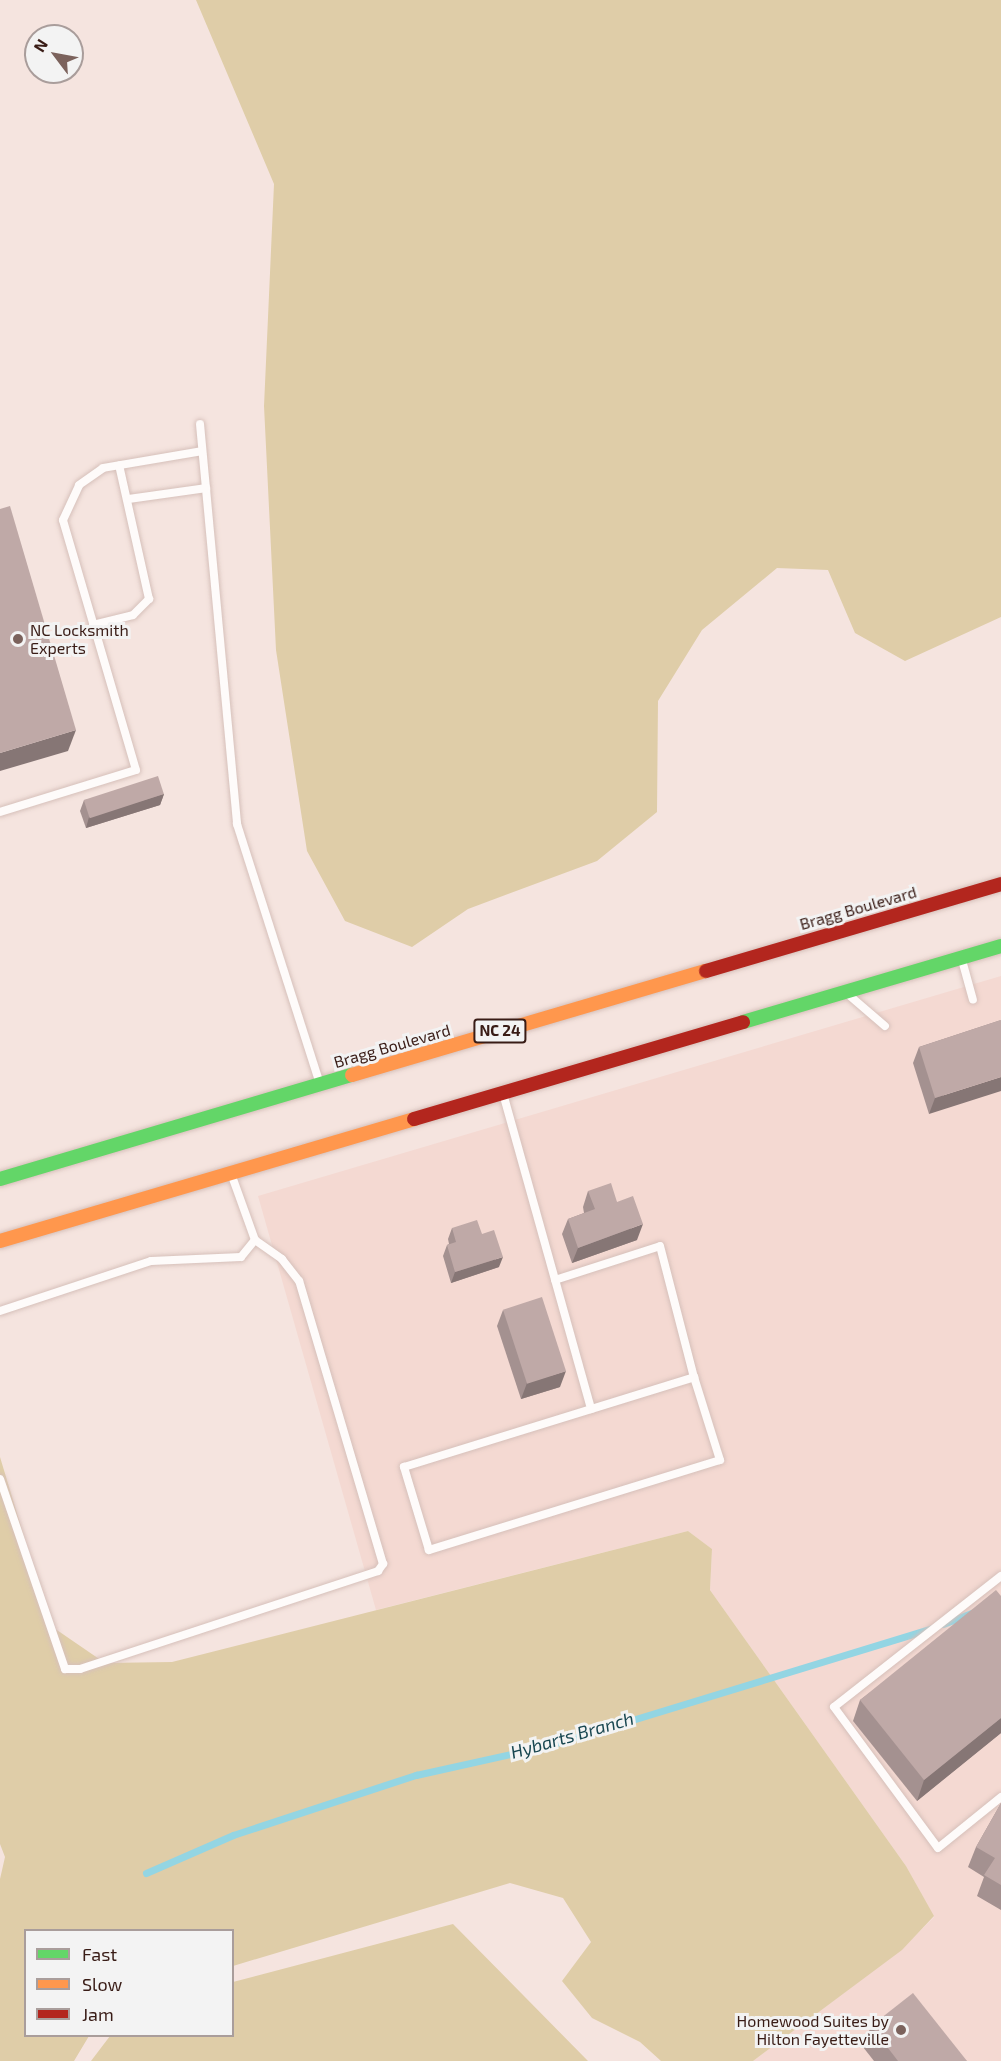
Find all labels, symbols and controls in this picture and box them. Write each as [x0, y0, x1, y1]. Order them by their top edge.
north arrow [24, 24, 84, 84]
text: N [29, 35, 51, 55]
place label: NC Locksmith Experts [30, 620, 129, 658]
marker: NC Locksmith Experts [11, 632, 25, 646]
street label: Bragg Boulevard [797, 882, 919, 934]
road number: NC 24 [473, 1019, 527, 1043]
street label: Bragg Boulevard [331, 1020, 453, 1072]
water label: Hybarts Branch [508, 1707, 636, 1763]
legend [24, 1929, 234, 2037]
text: Fast [82, 1943, 117, 1965]
text: Slow [82, 1973, 122, 1995]
text: Jam [82, 2003, 114, 2025]
place label: Homewood Suites by Hilton Fayetteville [737, 2011, 889, 2049]
marker: Homewood Suites by Hilton Fayetteville [894, 2023, 908, 2037]

